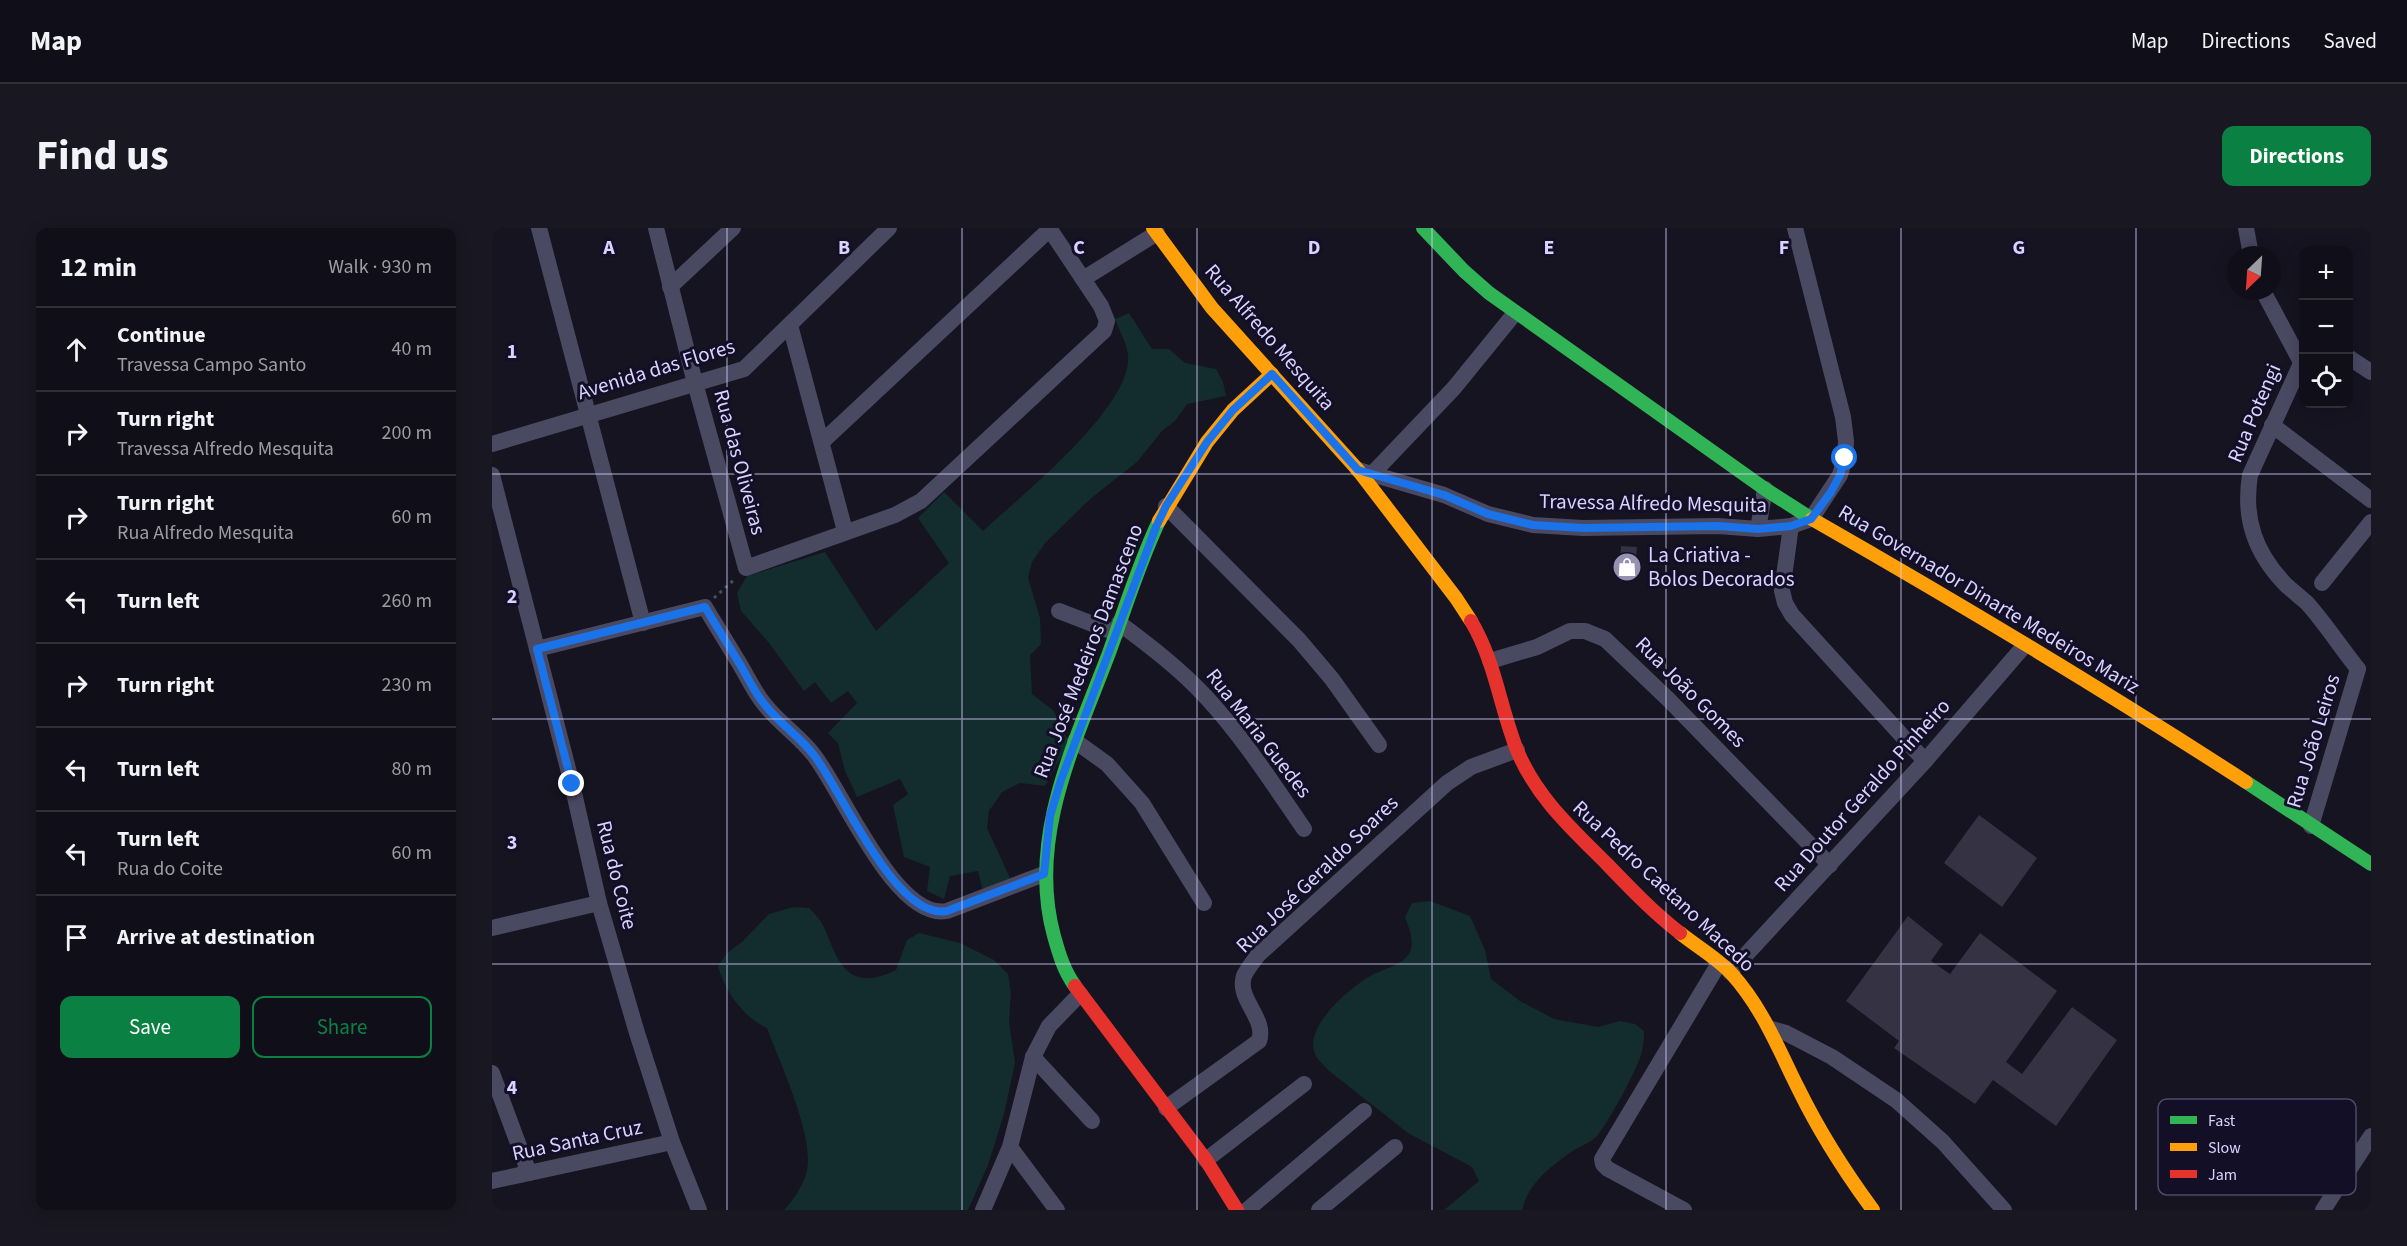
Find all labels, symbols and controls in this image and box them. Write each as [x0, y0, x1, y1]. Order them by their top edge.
text: Map [30, 21, 82, 61]
text: Map [2131, 26, 2169, 56]
text: Directions [2202, 26, 2290, 56]
text: Saved [2323, 26, 2377, 56]
text: Find us [36, 126, 169, 186]
button: Directions [2222, 126, 2371, 186]
text: A [602, 234, 615, 262]
text: B [838, 234, 850, 262]
text: C [1073, 234, 1085, 262]
text: D [1308, 234, 1320, 262]
text: E [1544, 234, 1554, 262]
text: F [1779, 234, 1789, 262]
text: G [2013, 234, 2025, 262]
north arrow [2227, 246, 2281, 300]
map controls [2299, 246, 2353, 408]
button: + [2299, 246, 2353, 300]
text: 12 min [60, 249, 137, 286]
text: Walk · 930 m [328, 253, 432, 281]
street label: Rua Alfredo Mesquita [1198, 257, 1342, 417]
button: − [2299, 300, 2353, 354]
text: Continue [117, 319, 206, 351]
street label: Avenida das Flores [574, 331, 739, 407]
icon: ahead [60, 333, 93, 366]
text: 40 m [392, 335, 432, 363]
text: 1 [507, 338, 517, 366]
text: Travessa Campo Santo [117, 351, 306, 379]
button: locate [2299, 354, 2353, 408]
street label: Rua Potengi [2220, 359, 2288, 467]
street label: Rua das Oliveiras [706, 386, 774, 538]
text: Turn right [117, 403, 214, 435]
icon: right [60, 417, 93, 450]
text: 200 m [382, 419, 432, 447]
text: Travessa Alfredo Mesquita [117, 435, 334, 463]
route start [1831, 444, 1857, 470]
street label: Travessa Alfredo Mesquita [1539, 486, 1767, 520]
text: Turn right [117, 487, 214, 519]
street label: Rua Governador Dinarte Medeiros Mariz [1833, 497, 2145, 701]
icon: right [60, 501, 93, 534]
text: 60 m [392, 503, 432, 531]
text: Rua Alfredo Mesquita [117, 519, 294, 547]
street label: Rua José Medeiros Damasceno [1026, 520, 1150, 782]
place label: La Criativa - Bolos Decorados [1648, 540, 1795, 594]
shop icon: La Criativa - Bolos Decorados [1611, 551, 1643, 583]
text: 2 [507, 583, 517, 611]
icon: left [60, 585, 93, 618]
text: Turn left [117, 585, 199, 617]
text: 260 m [382, 587, 432, 615]
street label: Rua João Gomes [1629, 630, 1754, 755]
street label: Rua Maria Guedes [1199, 662, 1319, 804]
icon: right [60, 669, 93, 702]
text: Turn right [117, 669, 214, 701]
street label: Rua João Leiros [2278, 670, 2348, 811]
text: 230 m [382, 671, 432, 699]
street label: Rua Doutor Geraldo Pinheiro [1767, 692, 1957, 898]
icon: left [60, 753, 93, 786]
text: Turn left [117, 753, 199, 785]
text: 80 m [392, 755, 432, 783]
route end [558, 770, 584, 796]
street label: Rua José Geraldo Soares [1229, 788, 1405, 960]
street label: Rua Pedro Caetano Macedo [1566, 793, 1762, 979]
street label: Rua do Coite [589, 817, 645, 933]
text: Turn left [117, 823, 199, 855]
text: 3 [507, 829, 517, 857]
icon: left [60, 837, 93, 870]
text: 60 m [392, 839, 432, 867]
text: Rua do Coite [117, 855, 223, 883]
icon: arrive [60, 921, 93, 954]
text: Arrive at destination [117, 921, 315, 953]
button: Save [60, 996, 240, 1058]
button: Share [252, 996, 432, 1058]
text: 4 [507, 1074, 518, 1102]
legend [2158, 1099, 2356, 1195]
text: Fast [2208, 1110, 2236, 1132]
street label: Rua Santa Cruz [509, 1112, 645, 1168]
text: Slow [2208, 1137, 2241, 1159]
text: Jam [2208, 1164, 2237, 1186]

